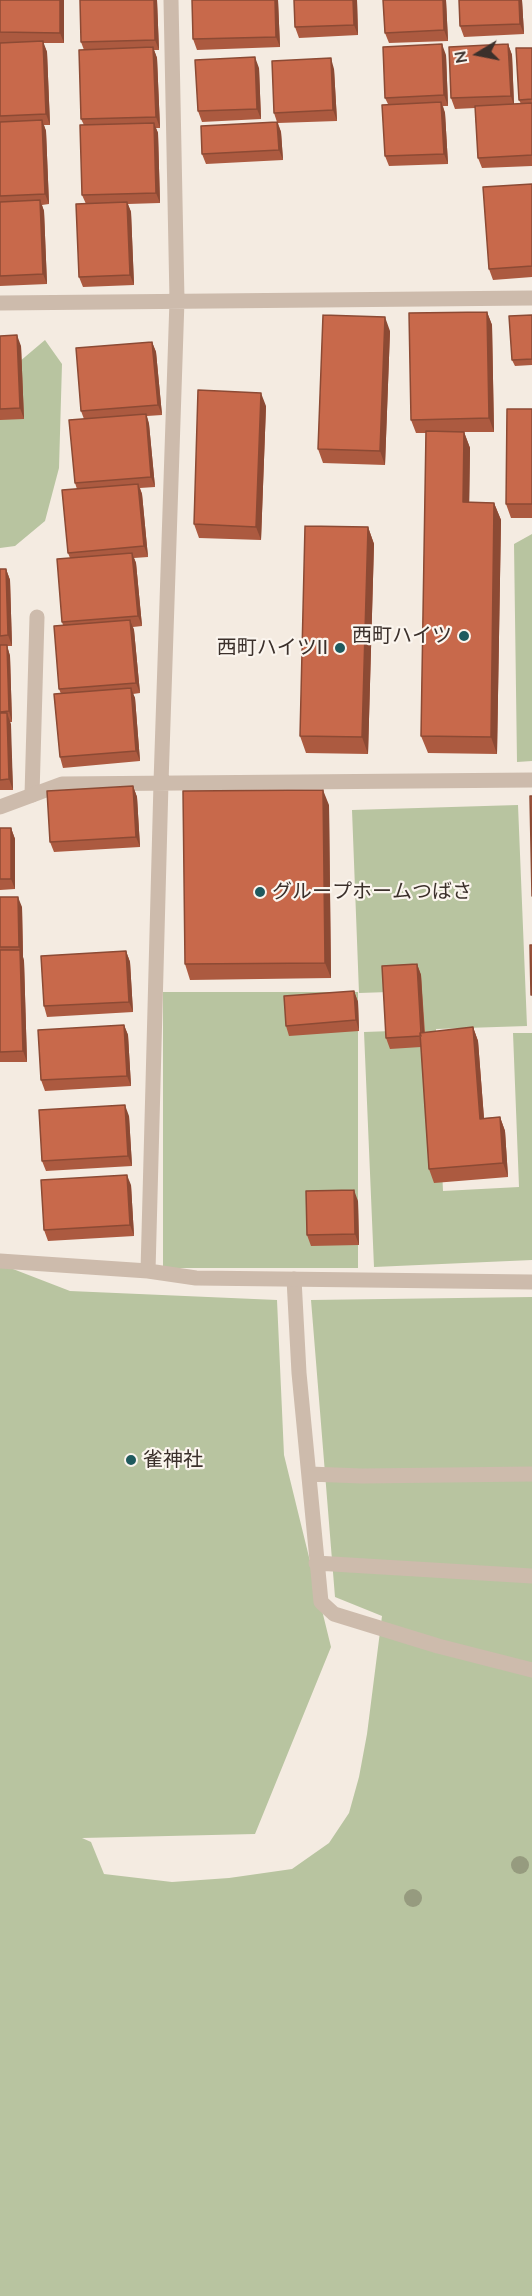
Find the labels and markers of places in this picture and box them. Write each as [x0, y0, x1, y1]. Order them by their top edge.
place label: 西町ハイツ [352, 624, 452, 648]
marker: 西町ハイツ [457, 629, 471, 643]
place label: 西町ハイツII [217, 636, 328, 660]
marker: 西町ハイツII [333, 641, 347, 655]
place label: グループホームつばさ [272, 880, 472, 904]
marker: グループホームつばさ [253, 885, 267, 899]
place label: 雀神社 [143, 1448, 203, 1472]
marker: 雀神社 [124, 1453, 138, 1467]

